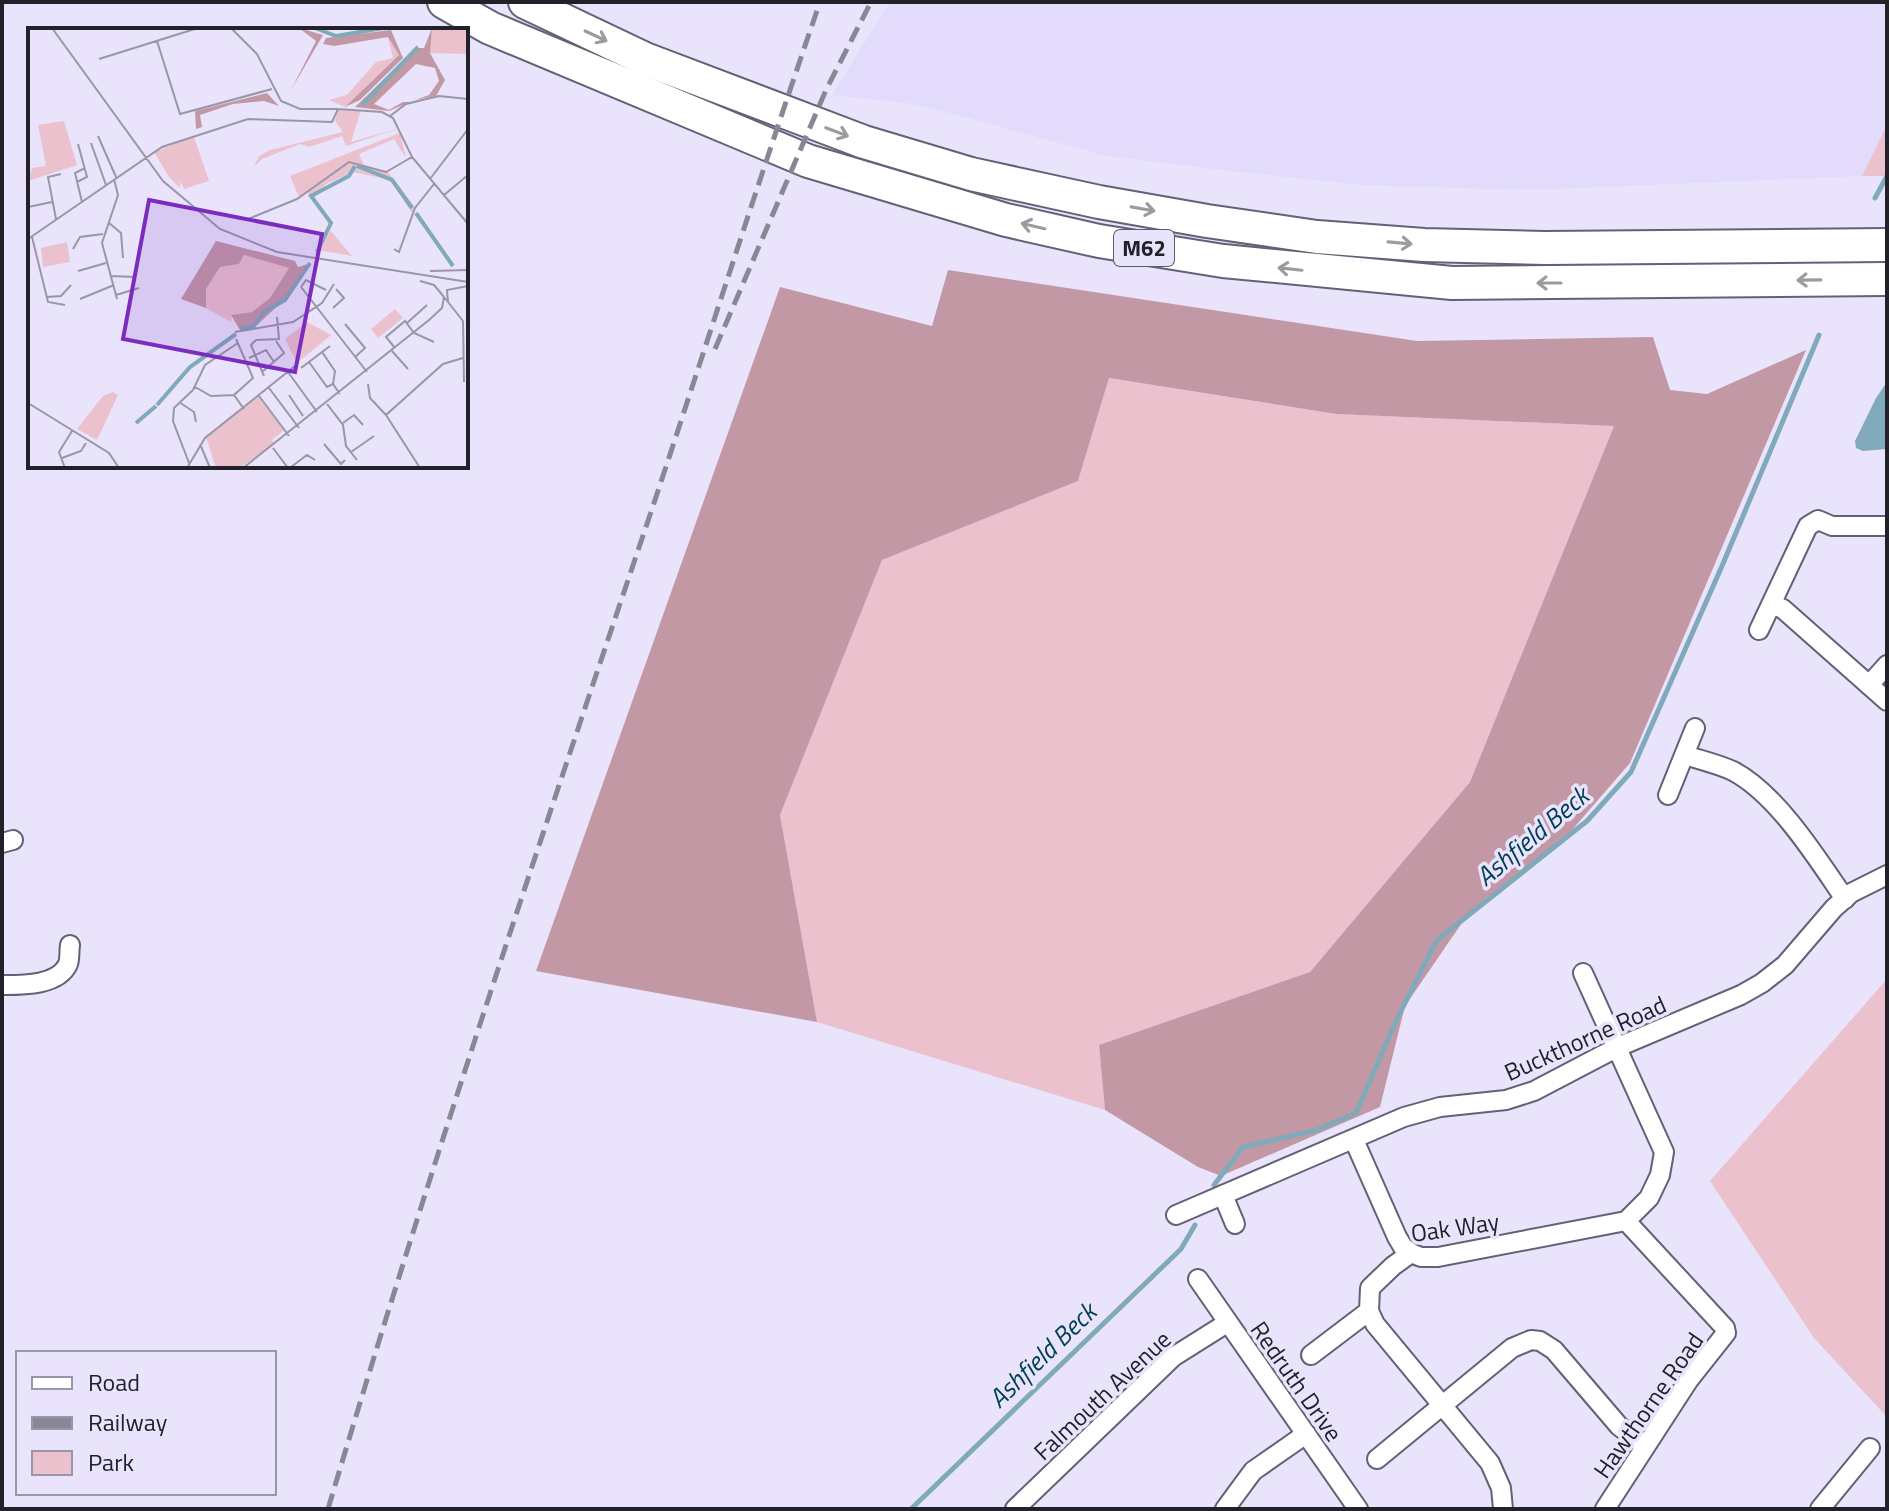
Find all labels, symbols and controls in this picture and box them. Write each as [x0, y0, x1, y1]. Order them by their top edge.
inset map [28, 28, 468, 468]
one-way arrow [583, 29, 607, 44]
one-way arrow [824, 126, 849, 140]
one-way arrow [1130, 203, 1155, 218]
one-way arrow [1021, 218, 1047, 233]
road number: M62 [1114, 230, 1174, 266]
one-way arrow [1386, 236, 1413, 251]
one-way arrow [1277, 261, 1304, 276]
one-way arrow [1796, 273, 1823, 288]
one-way arrow [1536, 275, 1563, 291]
water label: Ashfield Beck [1467, 775, 1600, 895]
street label: Buckthorne Road [1498, 986, 1672, 1090]
street label: Oak Way [1408, 1203, 1502, 1251]
water label: Ashfield Beck [979, 1291, 1107, 1417]
street label: Redruth Drive [1242, 1314, 1352, 1448]
street label: Falmouth Avenue [1025, 1322, 1179, 1468]
street label: Hawthorne Road [1584, 1325, 1712, 1485]
legend [16, 1351, 276, 1495]
text: Road [88, 1364, 140, 1400]
text: Railway [88, 1404, 168, 1440]
text: Park [88, 1444, 134, 1480]

